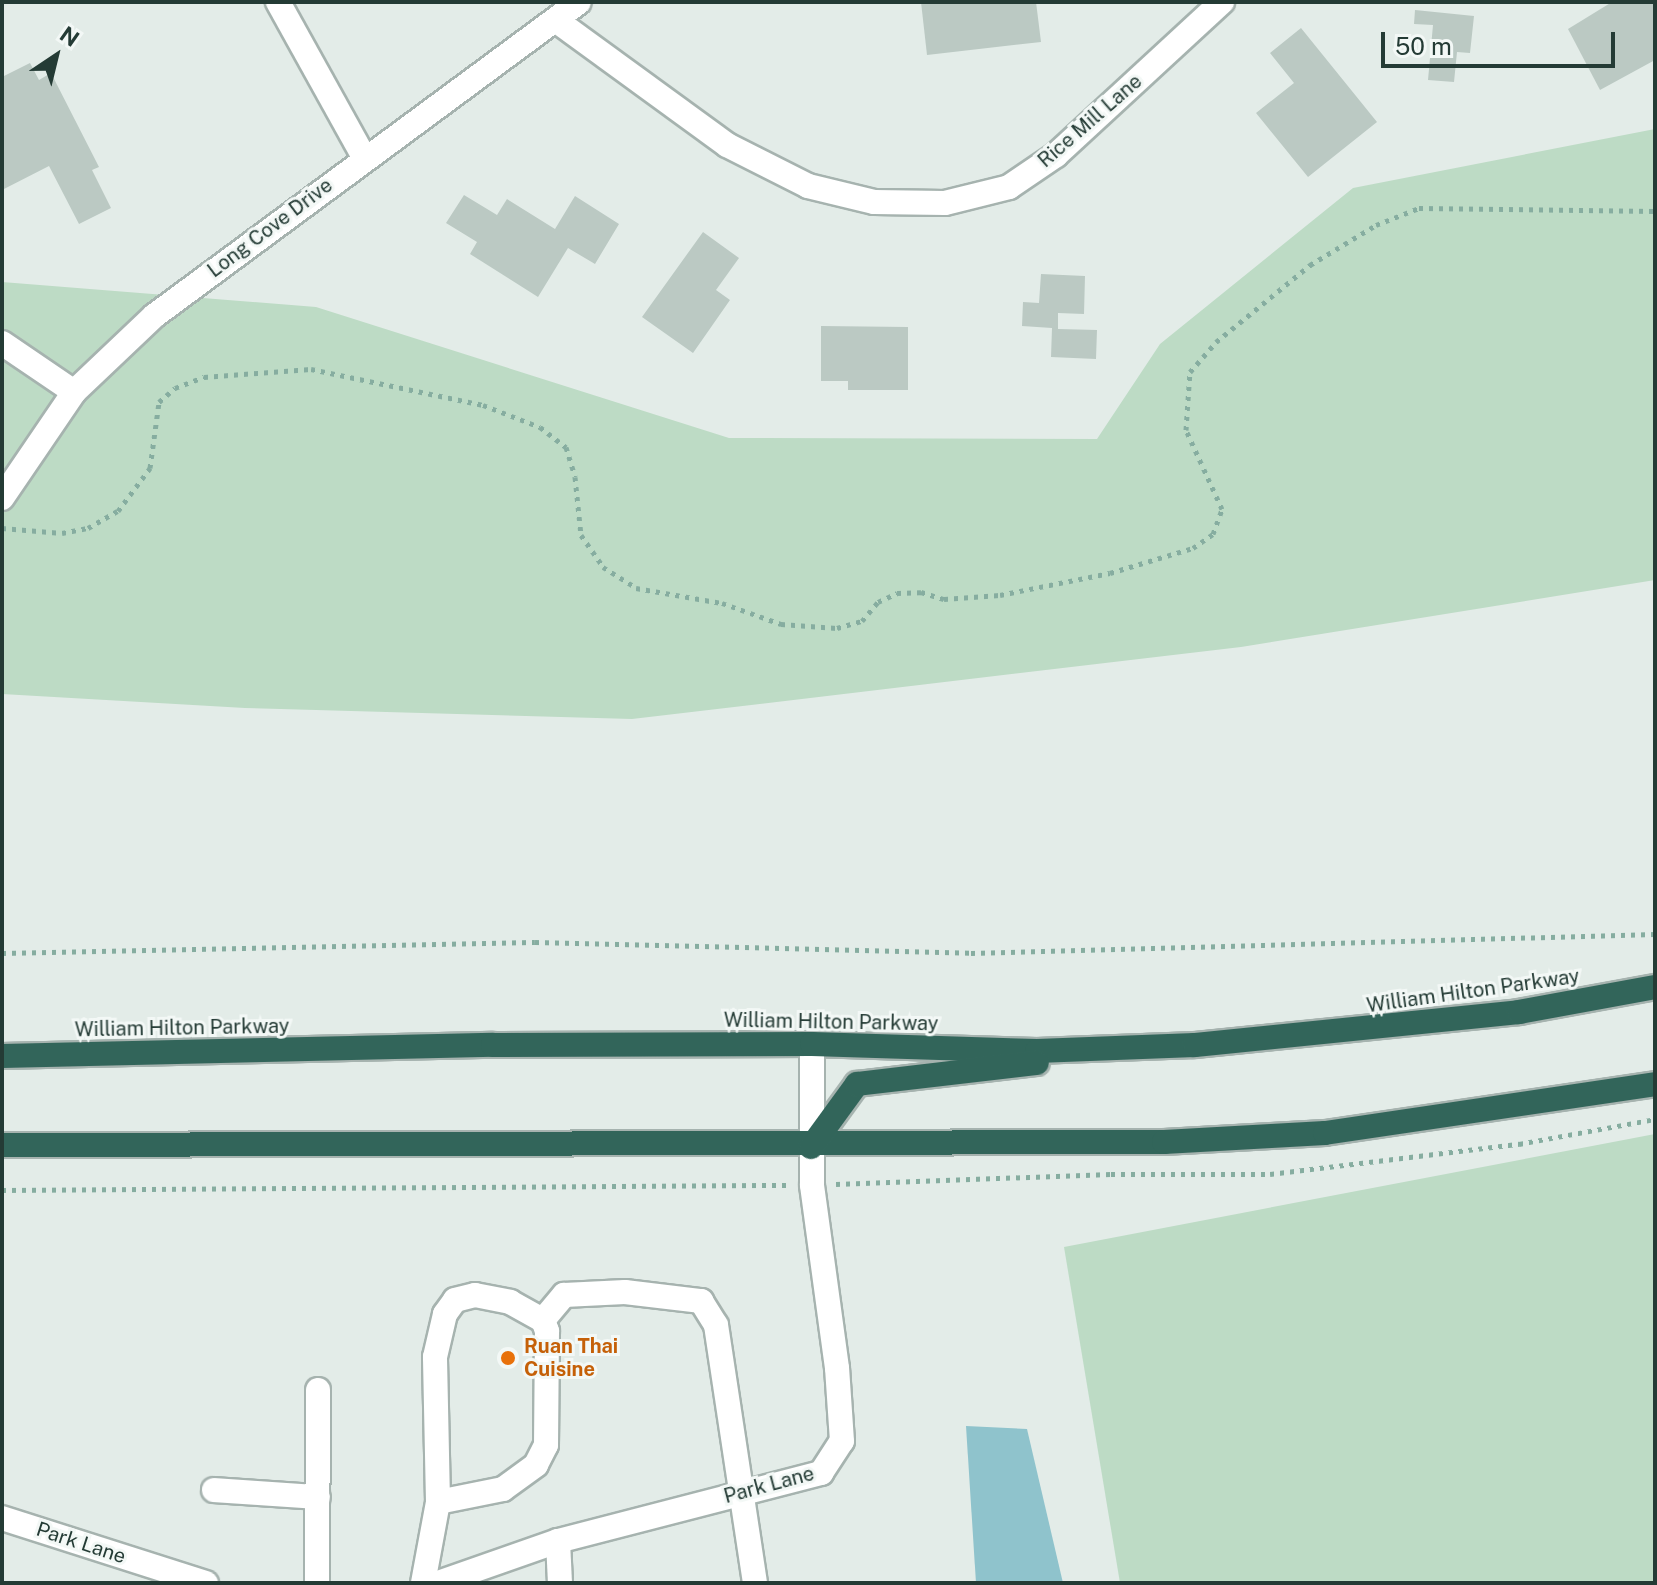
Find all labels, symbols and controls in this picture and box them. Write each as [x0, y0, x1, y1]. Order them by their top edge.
north arrow [16, 16, 96, 96]
scale bar [1385, 16, 1619, 66]
text: N [55, 21, 84, 52]
text: 50 m [1395, 32, 1452, 60]
street label: Rice Mill Lane [1033, 69, 1147, 173]
street label: Long Cove Drive [203, 173, 337, 283]
street label: William Hilton Parkway [1365, 964, 1581, 1018]
street label: William Hilton Parkway [723, 1008, 939, 1036]
street label: William Hilton Parkway [74, 1014, 290, 1042]
place label: Ruan Thai Cuisine [524, 1334, 618, 1381]
marker: Ruan Thai Cuisine [499, 1349, 517, 1367]
street label: Park Lane [721, 1461, 817, 1509]
street label: Park Lane [33, 1517, 129, 1569]

